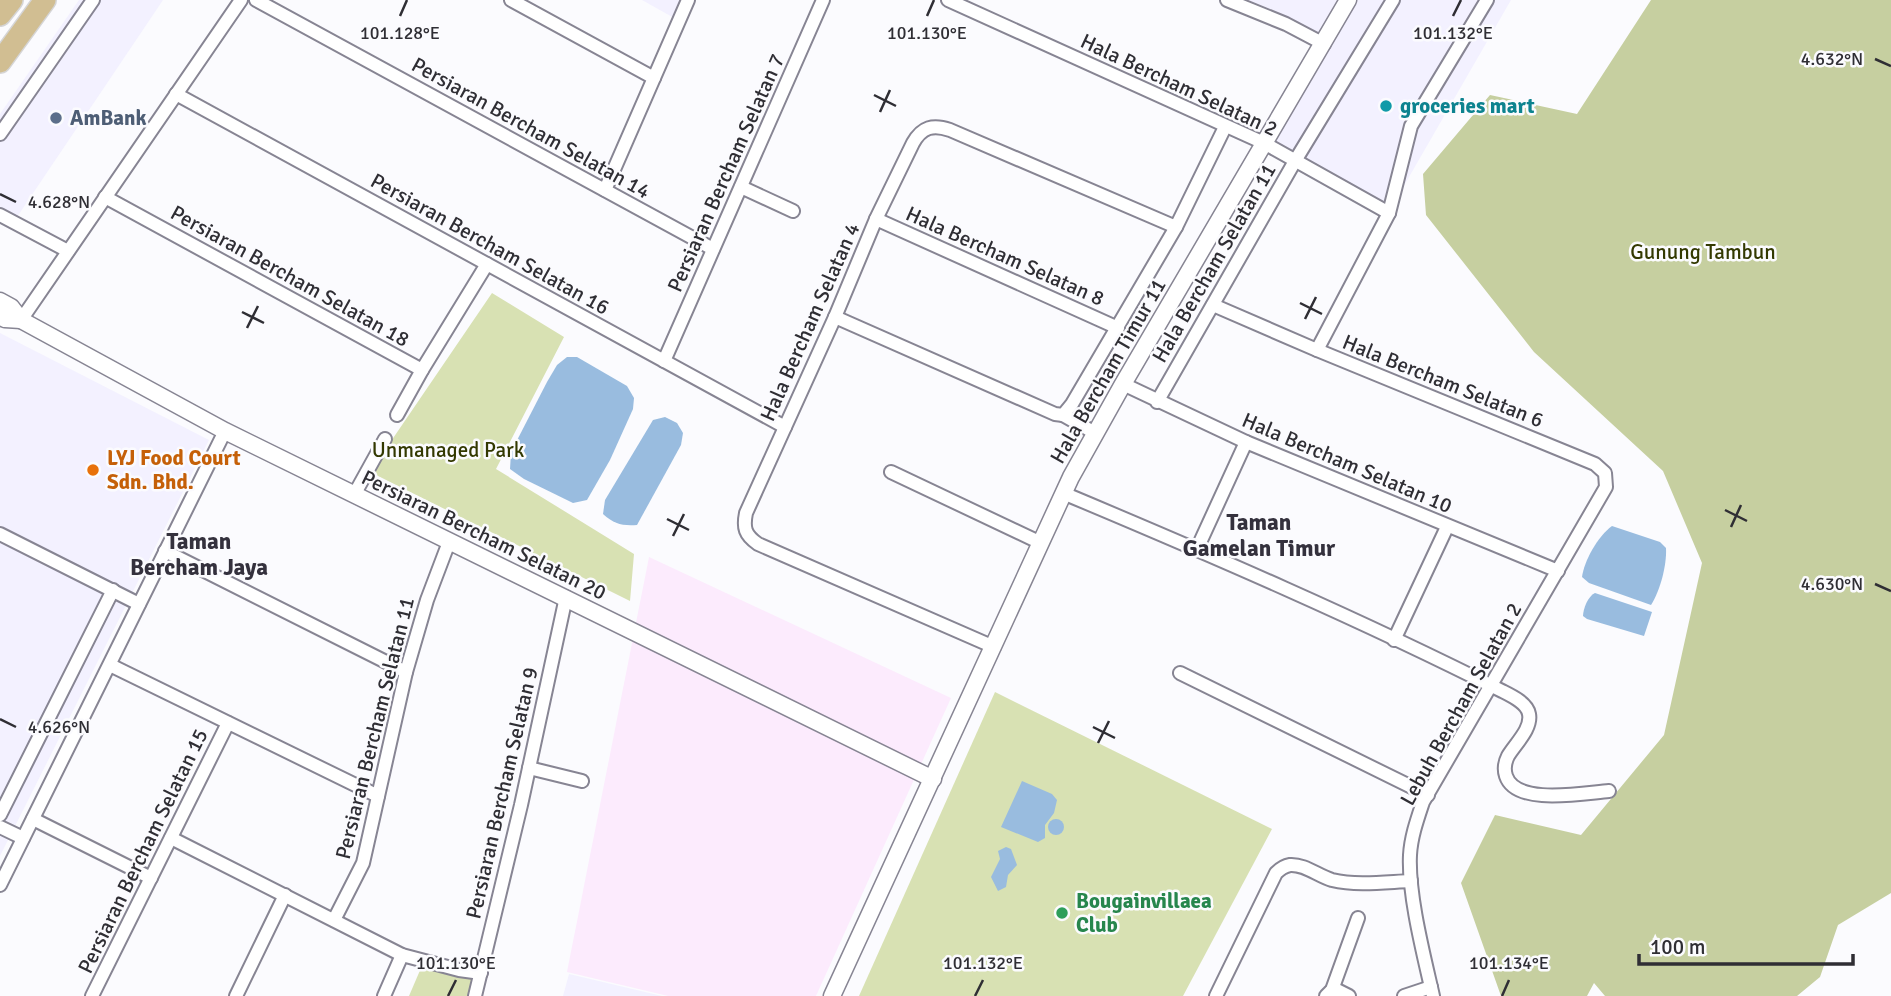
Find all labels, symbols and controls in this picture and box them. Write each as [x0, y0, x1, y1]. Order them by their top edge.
text: 101.128°E [360, 22, 440, 44]
text: 101.130°E [887, 22, 967, 44]
text: 101.132°E [1413, 22, 1493, 44]
street label: Hala Bercham Selatan 2 [1076, 28, 1282, 142]
text: 4.632°N [1801, 48, 1863, 70]
street label: Persiaran Bercham Selatan 7 [662, 50, 790, 296]
street label: Persiaran Bercham Selatan 14 [407, 51, 655, 205]
place label: groceries mart [1400, 93, 1535, 119]
marker: groceries mart [1378, 98, 1394, 114]
place label: AmBank [70, 105, 147, 131]
marker: AmBank [48, 110, 64, 126]
street label: Hala Bercham Selatan 11 [1146, 159, 1282, 367]
street label: Persiaran Bercham Selatan 16 [366, 167, 614, 321]
text: 4.628°N [28, 191, 90, 213]
street label: Persiaran Bercham Selatan 18 [166, 199, 414, 353]
street label: Hala Bercham Selatan 8 [902, 201, 1108, 311]
street label: Hala Bercham Selatan 4 [755, 219, 865, 425]
park label: Gunung Tambun [1630, 239, 1776, 265]
street label: Hala Bercham Timur 11 [1044, 274, 1172, 468]
street label: Hala Bercham Selatan 6 [1339, 329, 1547, 433]
street label: Hala Bercham Selatan 10 [1238, 407, 1456, 519]
park label: Unmanaged Park [372, 437, 525, 463]
place label: LYJ Food Court Sdn. Bhd. [107, 445, 241, 495]
marker: LYJ Food Court Sdn. Bhd. [85, 462, 101, 478]
street label: Persiaran Bercham Selatan 20 [357, 464, 611, 606]
district label: Taman Gamelan Timur [1183, 508, 1336, 563]
district label: Taman Bercham Jaya [130, 527, 268, 582]
text: 4.630°N [1801, 573, 1863, 595]
street label: Persiaran Bercham Selatan 11 [330, 594, 420, 862]
street label: Lebuh Bercham Selatan 2 [1394, 598, 1528, 810]
street label: Persiaran Bercham Selatan 9 [460, 665, 544, 921]
text: 4.626°N [28, 716, 90, 738]
street label: Persiaran Bercham Selatan 15 [72, 724, 214, 978]
place label: Bougainvillaea Club [1076, 888, 1212, 938]
marker: Bougainvillaea Club [1054, 905, 1070, 921]
scale bar [1639, 922, 1853, 966]
text: 100 m [1650, 934, 1705, 960]
text: 101.130°E [416, 952, 496, 974]
text: 101.132°E [943, 952, 1023, 974]
text: 101.134°E [1469, 952, 1549, 974]

